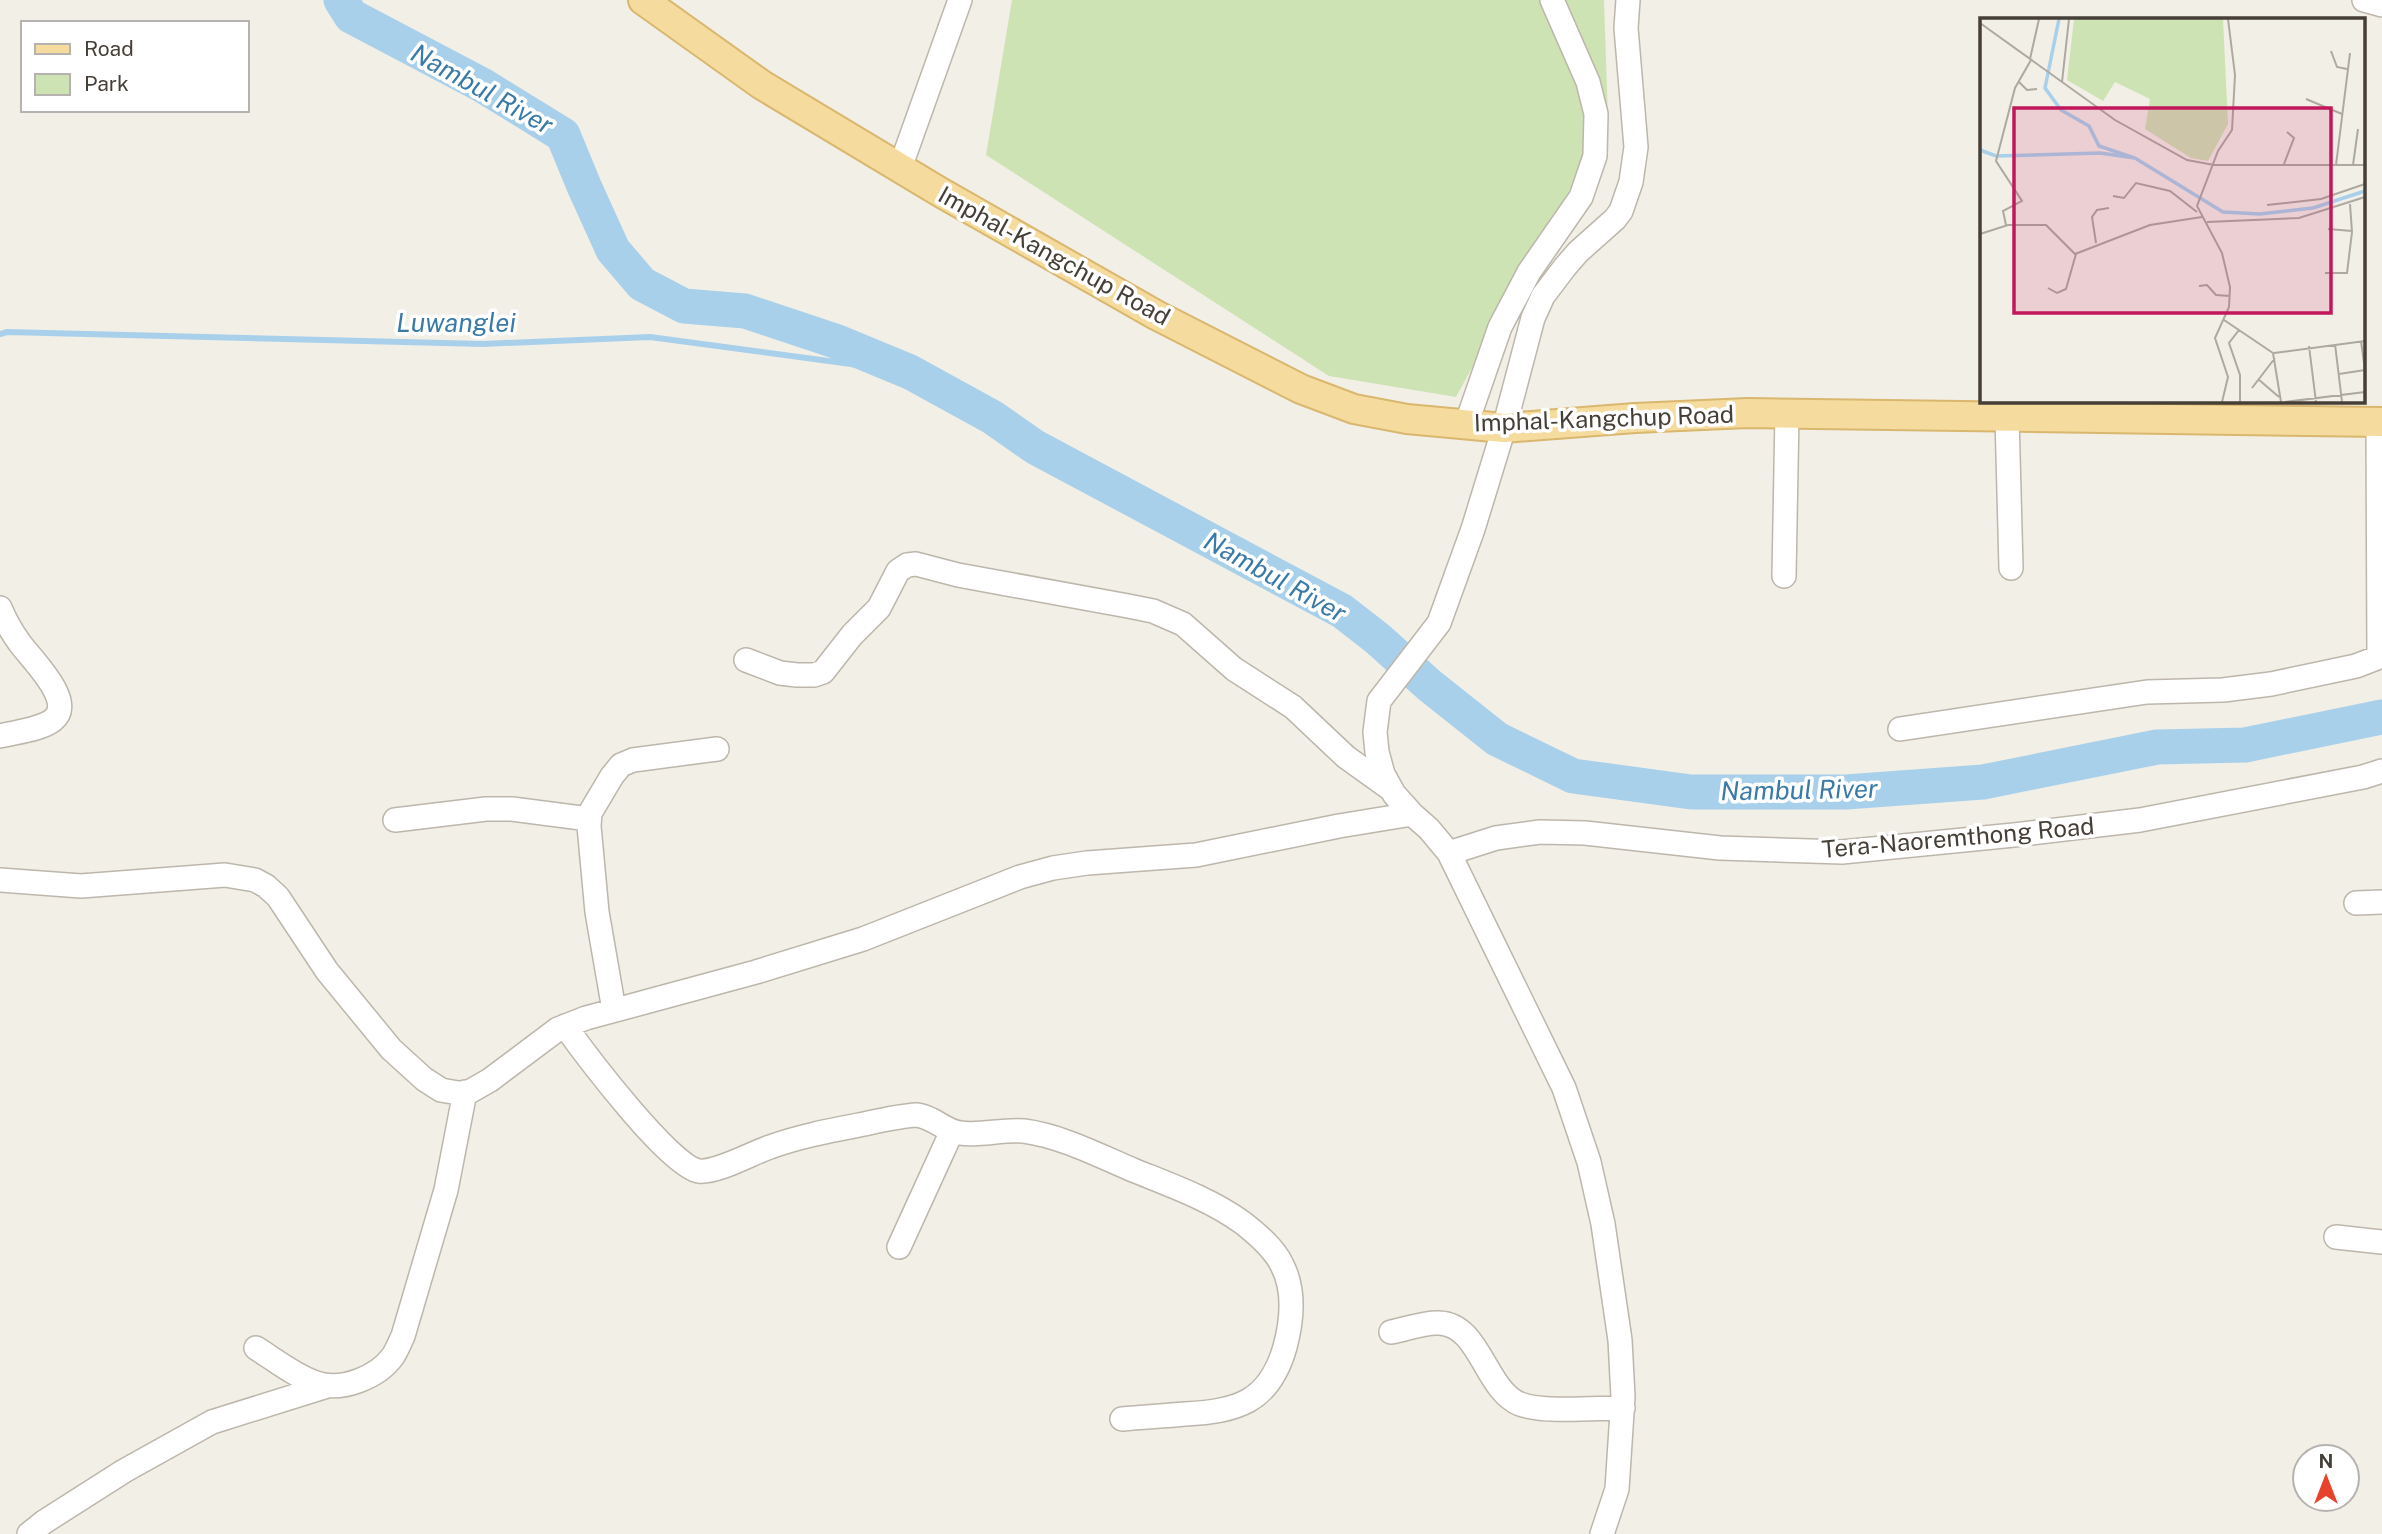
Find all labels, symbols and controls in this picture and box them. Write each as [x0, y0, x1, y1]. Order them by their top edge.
inset map [1980, 18, 2364, 402]
legend [21, 21, 248, 112]
text: Road [84, 36, 134, 61]
water label: Nambul River [406, 37, 559, 140]
text: Park [84, 71, 129, 96]
street label: Imphal-Kangchup Road [934, 180, 1175, 330]
water label: Luwanglei [396, 307, 516, 338]
street label: Imphal-Kangchup Road [1473, 399, 1734, 437]
water label: Nambul River [1199, 525, 1352, 628]
water label: Nambul River [1720, 773, 1878, 806]
street label: Tera-Naoremthong Road [1820, 811, 2095, 863]
north arrow [2291, 1443, 2361, 1513]
text: N [2319, 1450, 2333, 1472]

